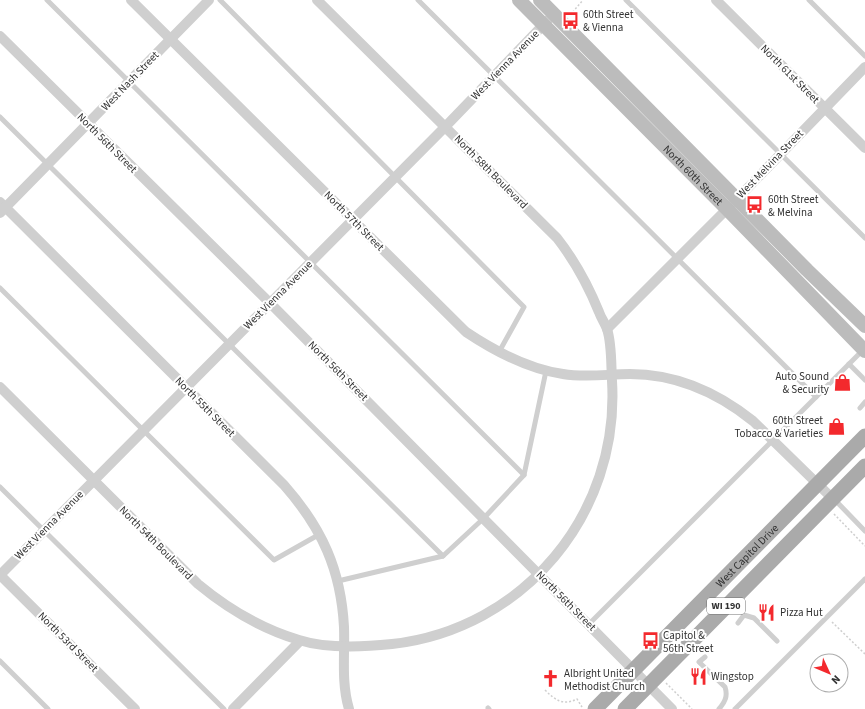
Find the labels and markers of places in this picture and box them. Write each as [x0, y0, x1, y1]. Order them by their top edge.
place label: 60th Street & Vienna [583, 7, 634, 35]
bus stop icon: 60th Street & Vienna [560, 10, 580, 30]
place label: 60th Street & Melvina [768, 192, 819, 220]
bus stop icon: 60th Street & Melvina [745, 195, 765, 215]
place label: Auto Sound & Security [775, 369, 829, 397]
shop icon: Auto Sound & Security [832, 372, 852, 392]
place label: 60th Street Tobacco & Varieties [734, 413, 823, 441]
shop icon: 60th Street Tobacco & Varieties [826, 416, 846, 436]
restaurant icon: Pizza Hut [757, 602, 777, 622]
place label: Pizza Hut [780, 605, 823, 620]
place label: Capitol & 56th Street [663, 628, 714, 656]
bus stop icon: Capitol & 56th Street [640, 631, 660, 651]
place label: Albright United Methodist Church [564, 666, 645, 694]
restaurant icon: Wingstop [688, 666, 708, 686]
church icon: Albright United Methodist Church [541, 669, 561, 689]
place label: Wingstop [711, 669, 754, 684]

